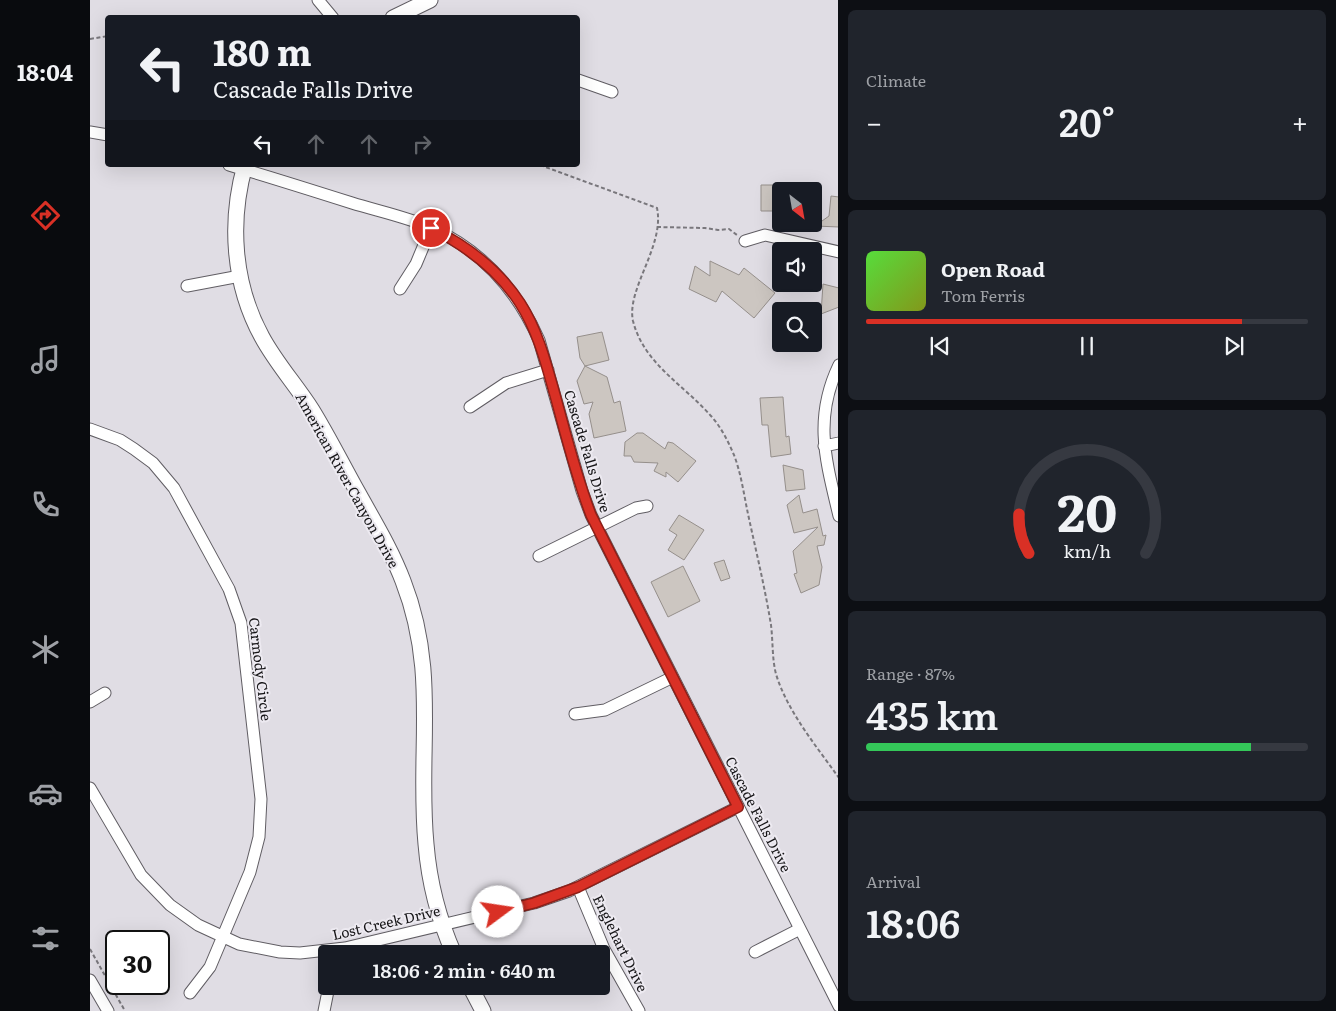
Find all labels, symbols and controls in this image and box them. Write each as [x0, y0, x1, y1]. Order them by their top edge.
text: 180 m [213, 25, 312, 77]
icon: left [130, 35, 195, 100]
text: 18:04 [17, 55, 73, 88]
text: Climate [866, 68, 926, 92]
text: Cascade Falls Drive [213, 72, 413, 105]
text: 20° [1059, 92, 1115, 149]
text: − [866, 100, 882, 142]
text: + [1292, 100, 1308, 142]
icon: left [249, 130, 277, 158]
icon: ahead [302, 130, 330, 158]
icon: ahead [355, 130, 383, 158]
icon: right [408, 130, 436, 158]
north arrow [772, 182, 822, 232]
map controls [772, 182, 822, 352]
icon: directions [28, 198, 63, 233]
pin [410, 207, 452, 249]
icon: arrive [417, 214, 445, 242]
button: sound [772, 242, 822, 292]
text: Open Road [941, 255, 1045, 283]
text: Tom Ferris [941, 283, 1025, 307]
button: search [772, 302, 822, 352]
icon: previous [926, 332, 954, 360]
icon: pause [1073, 332, 1101, 360]
icon: next [1220, 332, 1248, 360]
icon: music [28, 342, 63, 377]
street label: Cascade Falls Drive [560, 387, 616, 515]
street label: American River Canyon Drive [291, 389, 405, 571]
text: 20 [1057, 470, 1117, 548]
icon: phone [28, 487, 63, 522]
text: km/h [1063, 537, 1111, 564]
street label: Carmody Circle [245, 616, 277, 722]
icon: climate [28, 632, 63, 667]
text: Range · 87% [866, 661, 955, 685]
text: 435 km [866, 685, 998, 742]
street label: Cascade Falls Drive [721, 753, 797, 875]
icon: car [28, 776, 63, 811]
text: Arrival [866, 869, 921, 893]
position arrow [471, 885, 523, 937]
street label: Englehart Drive [589, 891, 653, 995]
text: 18:06 [866, 893, 960, 950]
street label: Lost Creek Drive [330, 900, 442, 944]
icon: filters [28, 921, 63, 956]
speed limit sign: 30 [105, 930, 170, 995]
text: 18:06 · 2 min · 640 m [373, 956, 555, 984]

